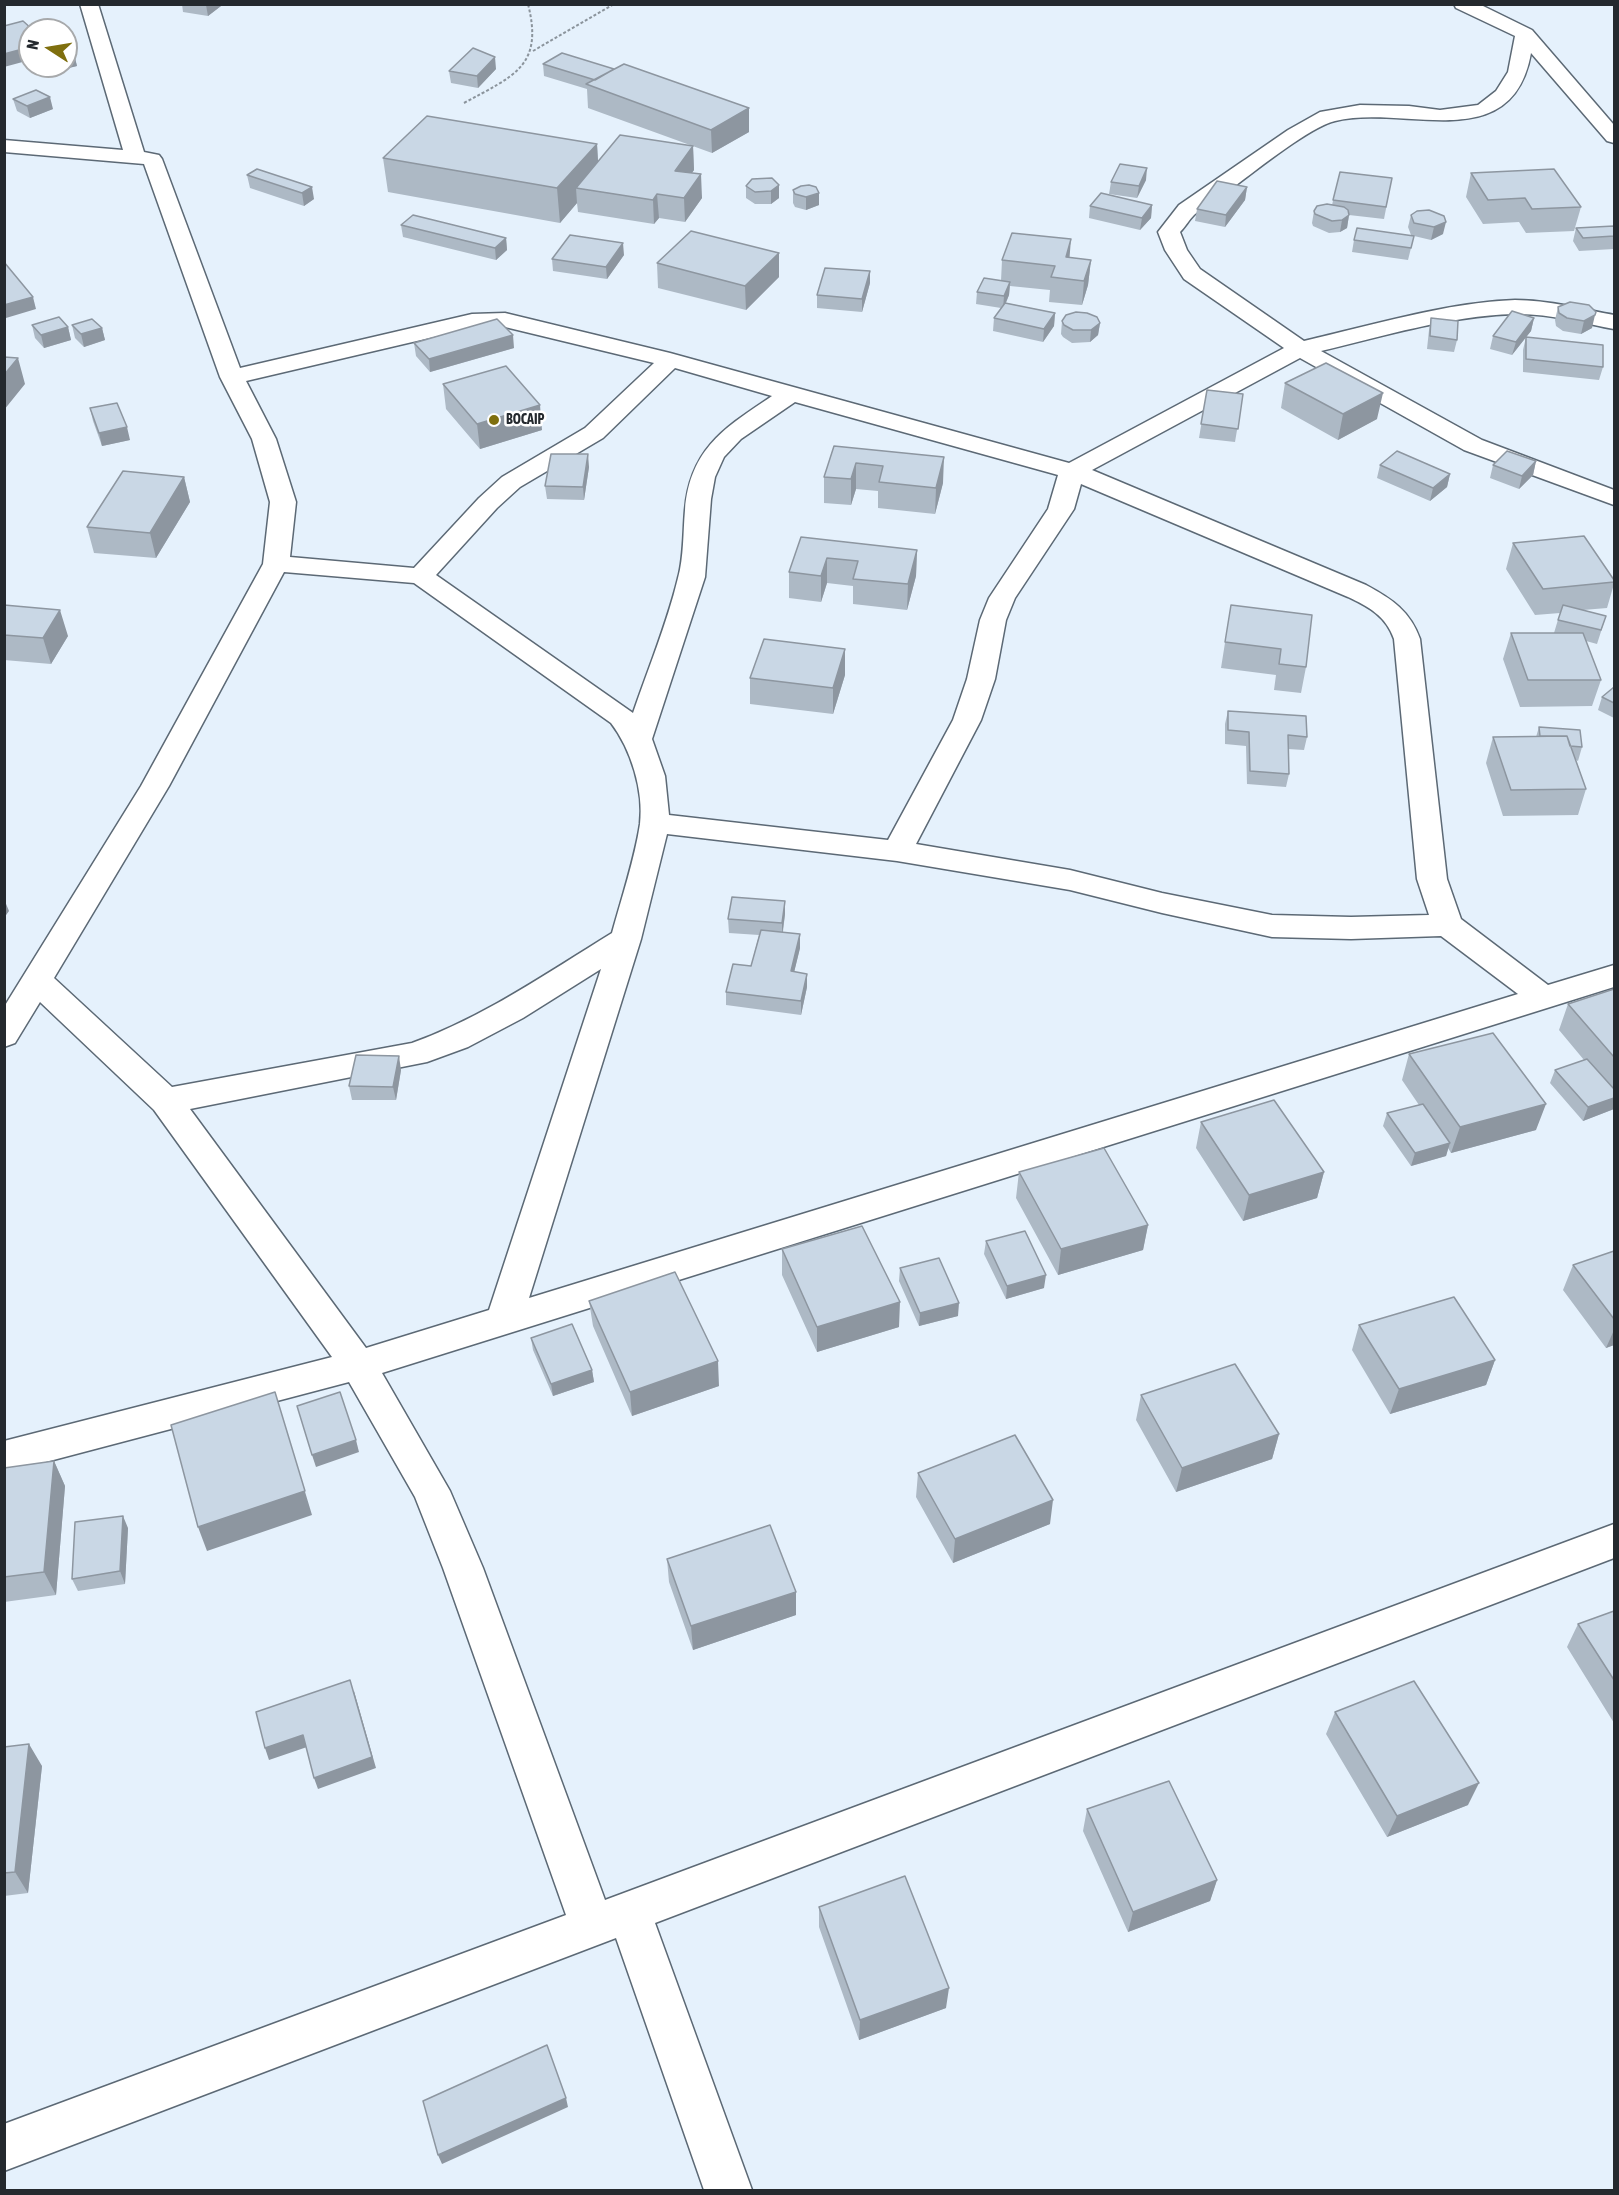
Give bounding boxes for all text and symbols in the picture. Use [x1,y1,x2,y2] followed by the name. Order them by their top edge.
[18,18,78,78] north arrow
[23,38,42,51] text: N
[506,412,544,428] place label: BOCAIP
[487,413,501,427] marker: BOCAIP

